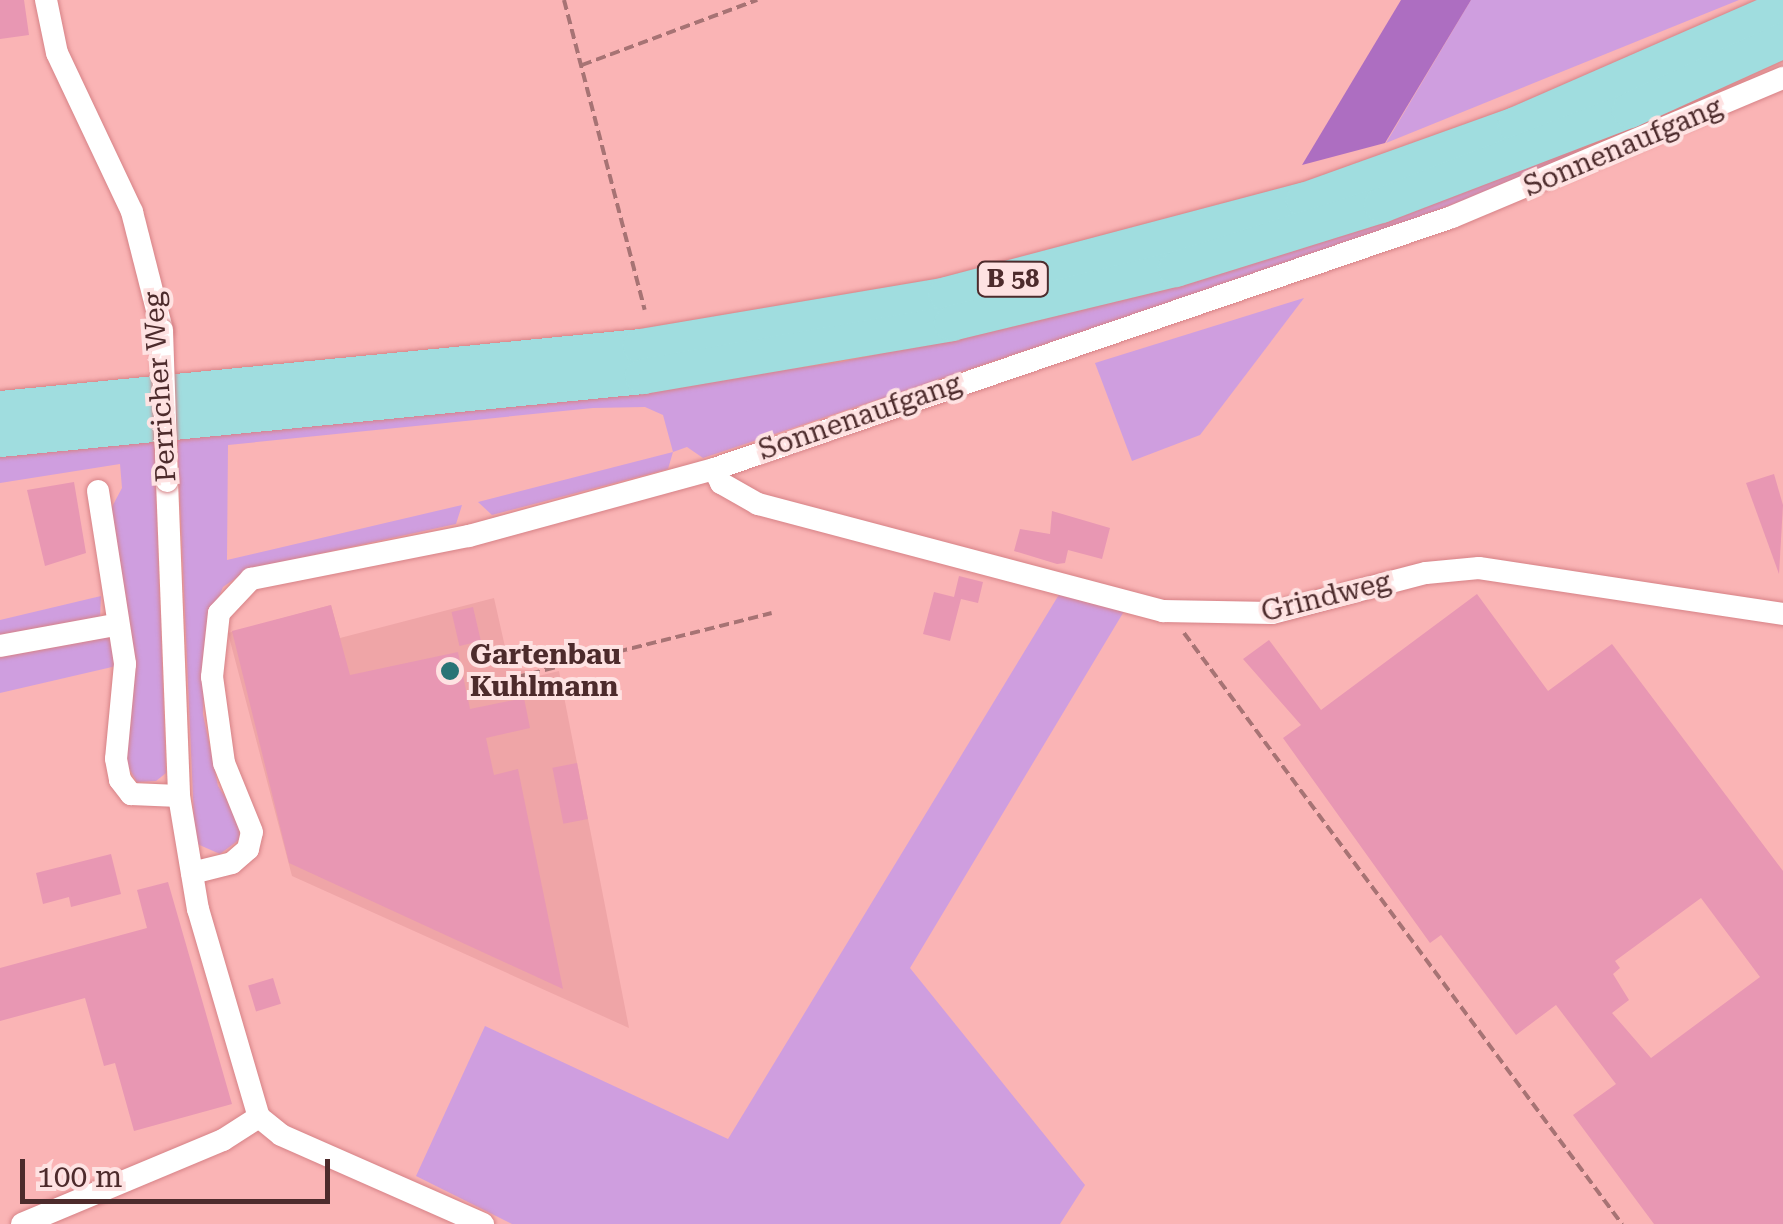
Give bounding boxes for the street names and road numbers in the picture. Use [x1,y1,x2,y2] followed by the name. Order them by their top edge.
[1519,90,1727,204] street label: Sonnenaufgang
[976,259,1050,299] road number: B 58
[137,291,183,483] street label: Perricher Weg
[754,367,966,467] street label: Sonnenaufgang
[1258,565,1394,629] street label: Grindweg

